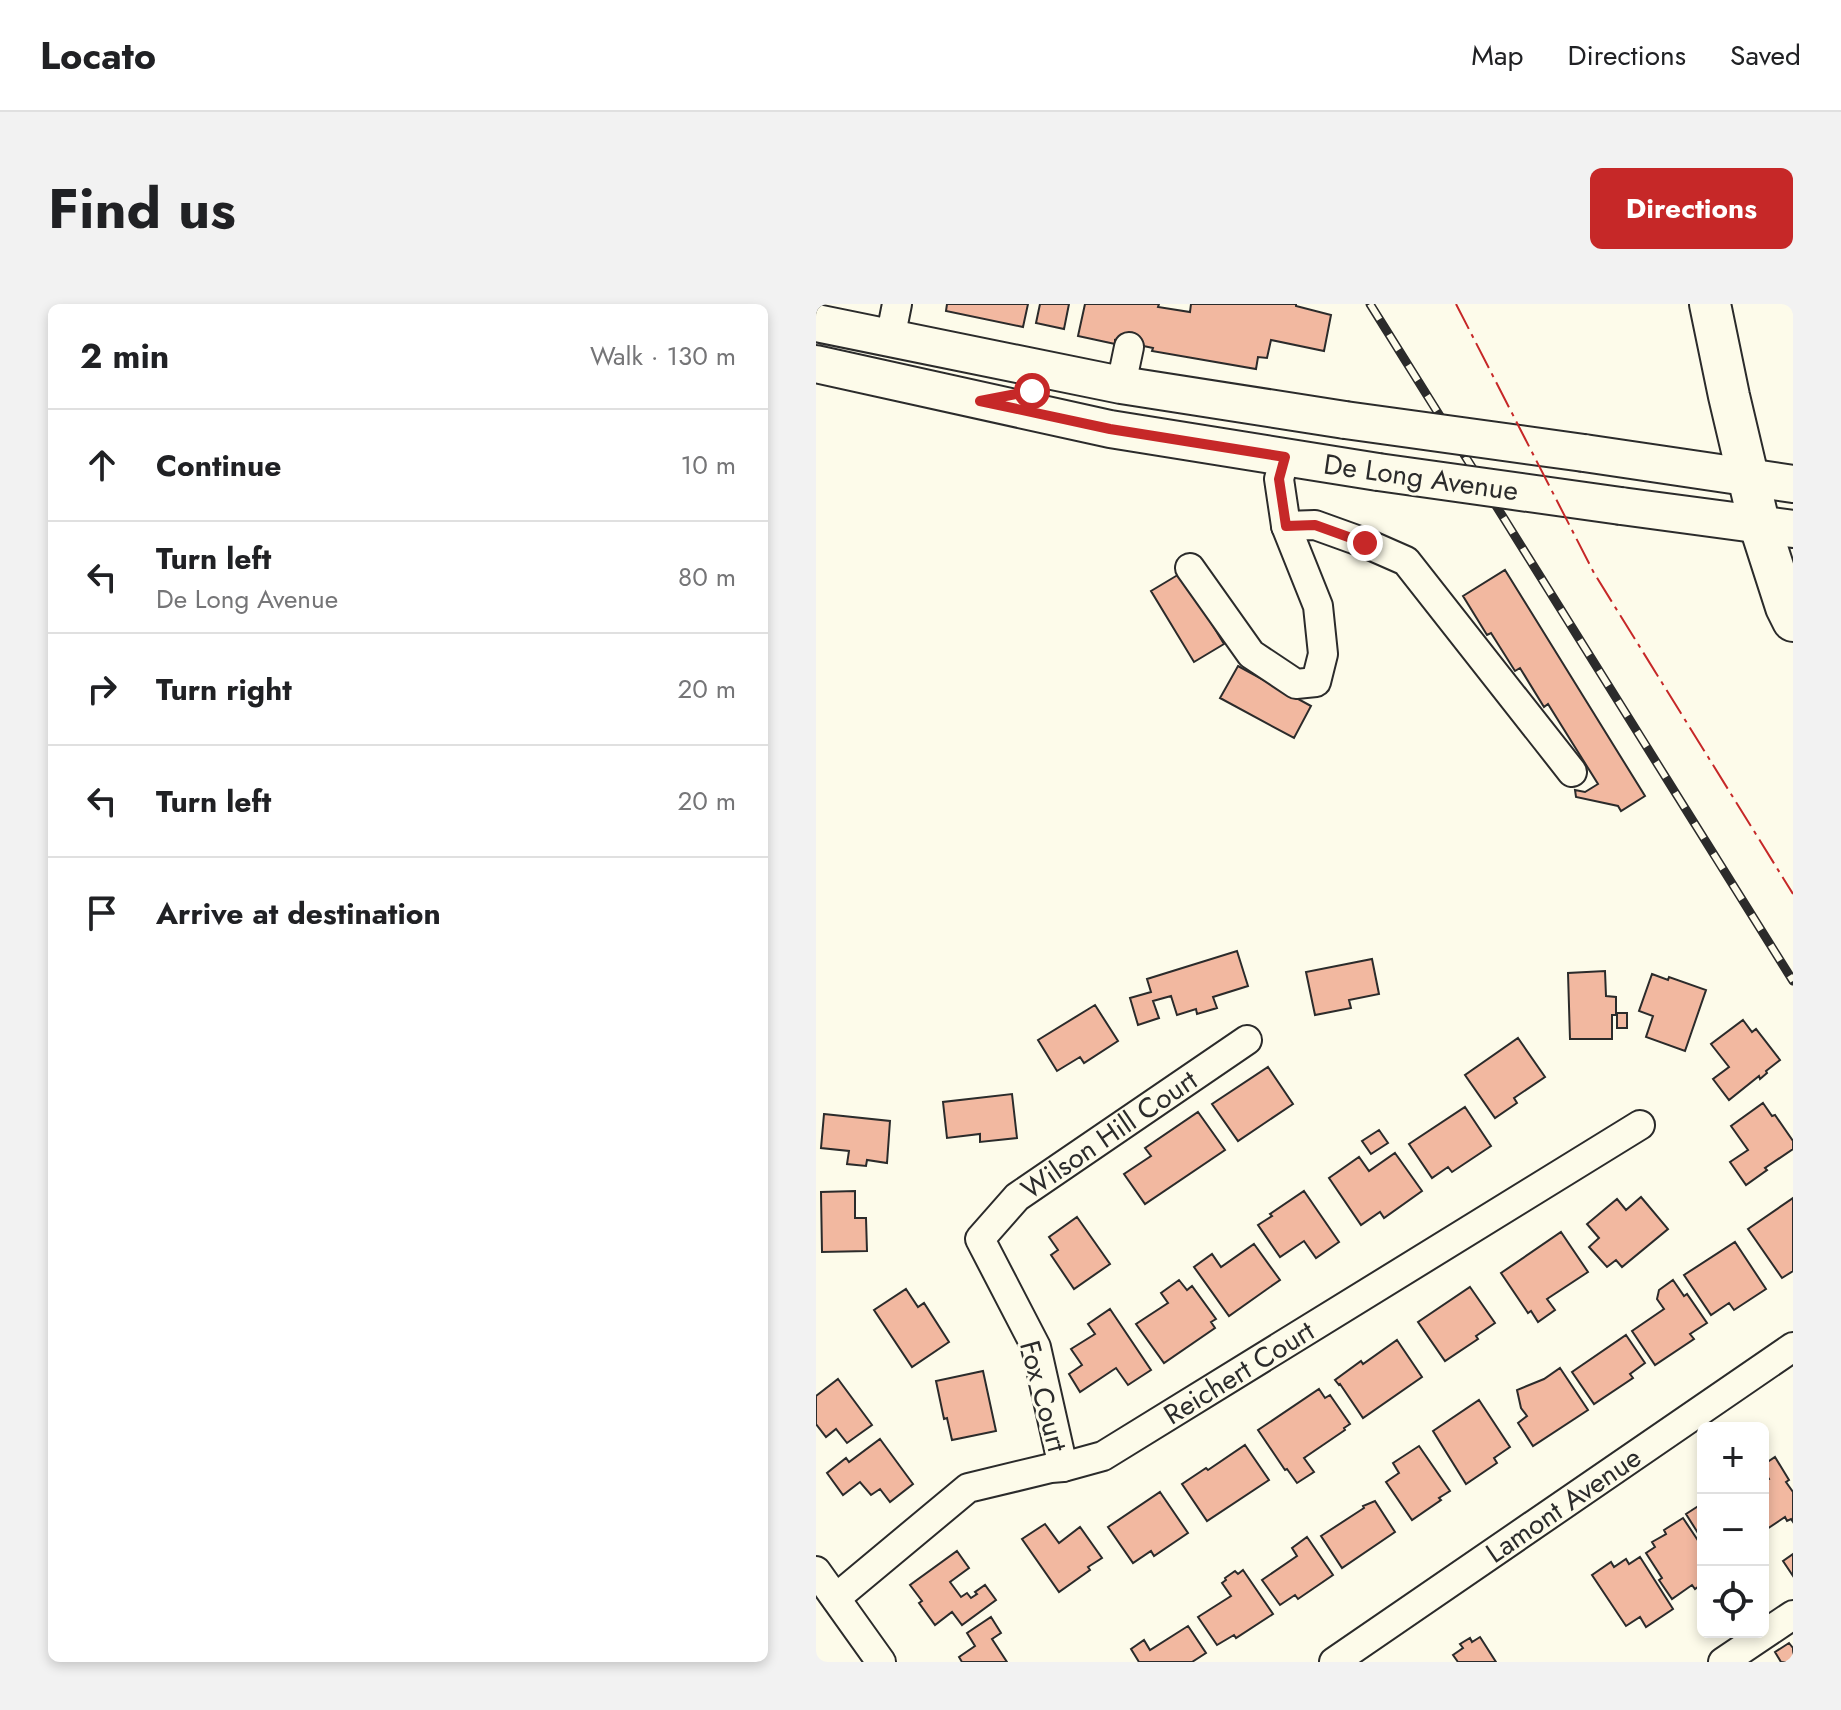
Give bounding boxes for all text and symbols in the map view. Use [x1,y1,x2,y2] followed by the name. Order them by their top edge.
[40,28,156,83] text: Locato
[1471,35,1523,76] text: Map
[1567,35,1686,76] text: Directions
[1730,35,1801,76] text: Saved
[48,168,236,249] text: Find us
[1590,168,1793,249] button: Directions
[80,332,169,381] text: 2 min
[590,337,736,375] text: Walk · 130 m
[1014,373,1050,409] route start
[80,443,124,487] icon: ahead
[156,444,282,487] text: Continue
[1321,444,1521,511] street label: De Long Avenue
[681,446,736,484] text: 10 m
[1347,525,1383,561] route end
[156,537,271,580] text: Turn left
[80,555,124,599] icon: left
[678,558,736,596] text: 80 m
[156,580,338,618] text: De Long Avenue
[80,667,124,711] icon: right
[156,668,292,711] text: Turn right
[678,670,736,708] text: 20 m
[80,779,124,823] icon: left
[156,780,271,823] text: Turn left
[678,782,736,820] text: 20 m
[80,891,124,935] icon: arrive
[156,892,441,935] text: Arrive at destination
[1013,1060,1206,1209] street label: Wilson Hill Court
[1156,1311,1322,1435] street label: Reichert Court
[1009,1336,1078,1457] street label: Fox Court
[1697,1422,1769,1638] map controls
[1697,1422,1769,1494] button: +
[1478,1437,1649,1573] street label: Lamont Avenue
[1697,1494,1769,1566] button: −
[1697,1566,1769,1638] button: locate

